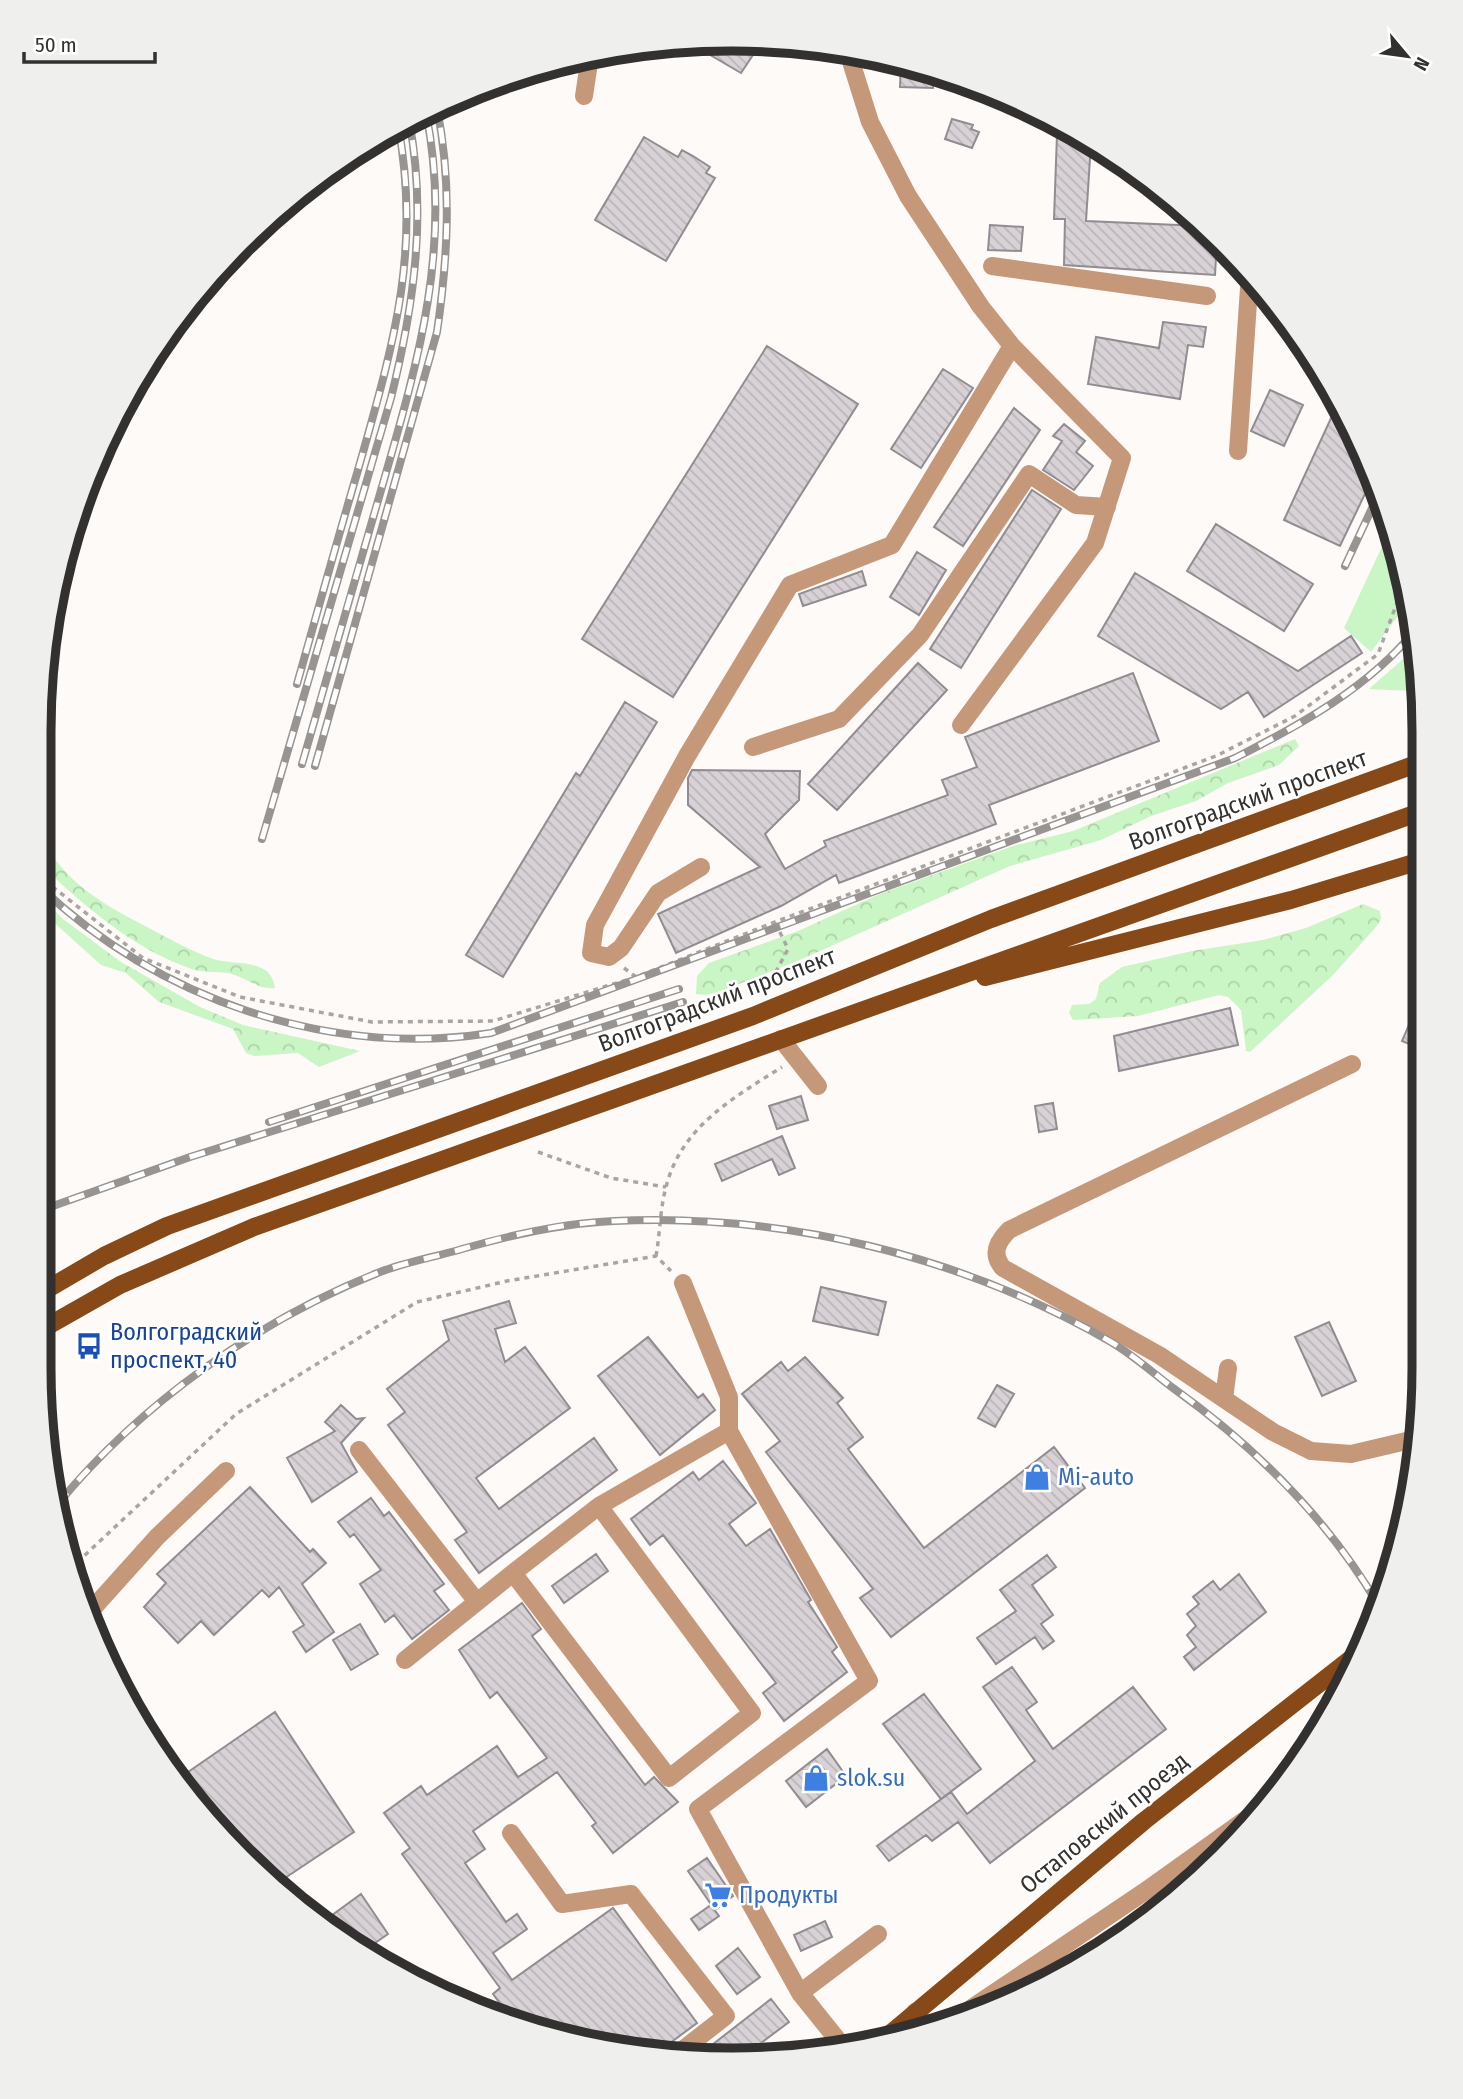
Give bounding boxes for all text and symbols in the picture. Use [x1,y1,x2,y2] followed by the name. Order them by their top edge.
[24,21,156,65] scale bar
[1372,21,1442,91] north arrow
[35,32,77,58] text: 50 m
[1409,53,1434,75] text: N
[1125,744,1371,856] street label: Волгоградский проспект
[594,942,840,1058] street label: Волгоградский проспект
[110,1318,262,1374] place label: Волгоградский проспект, 40
[74,1331,104,1361] bus stop icon: Волгоградский проспект, 40
[1022,1462,1052,1492] shop icon: Mi-auto
[1058,1463,1134,1491] place label: Mi-auto
[1014,1747,1194,1899] street label: Остаповский проезд
[801,1763,831,1793] shop icon: slok.su
[837,1764,905,1792] place label: slok.su
[703,1880,733,1910] supermarket icon: Продукты
[739,1881,838,1909] place label: Продукты

